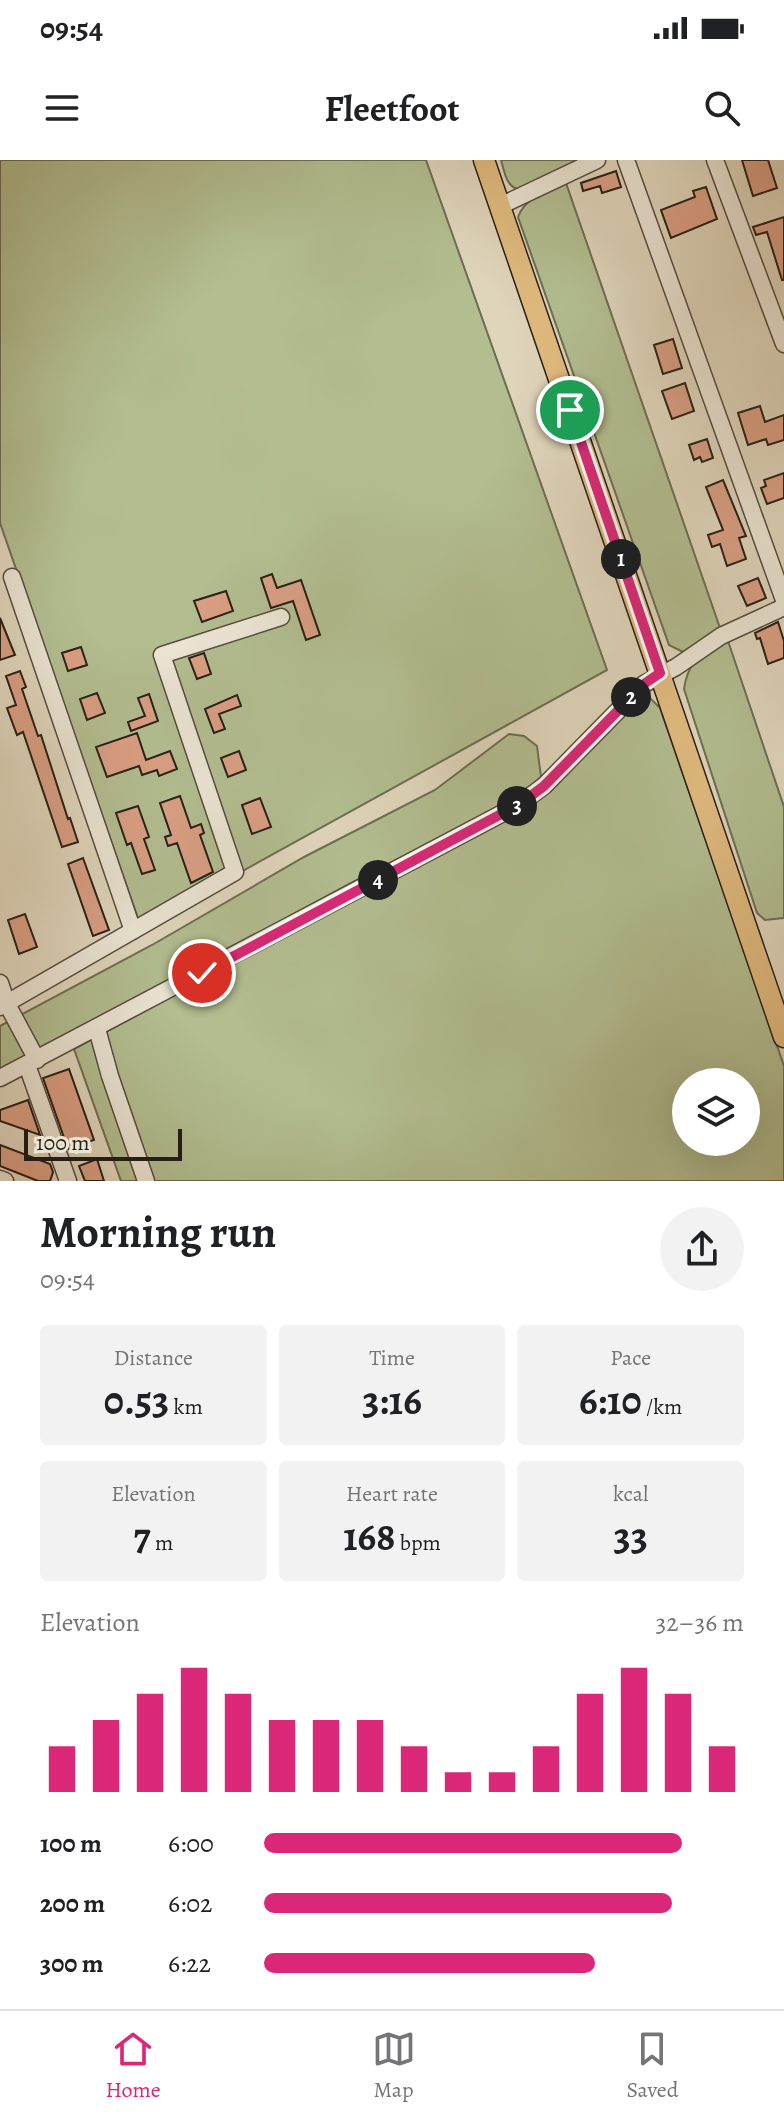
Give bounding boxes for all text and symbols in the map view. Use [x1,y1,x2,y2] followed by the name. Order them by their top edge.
[40,8,103,48] text: 09:54
[324,84,460,133] text: Fleetfoot
[40,86,84,130] icon: menu
[700,86,744,130] icon: search
[536,376,604,444] pin
[548,388,592,432] icon: arrive
[601,539,641,579] pin: 1
[617,544,625,574] text: 1
[611,677,651,717] pin: 2
[626,682,636,712] text: 2
[497,786,537,826] pin: 3
[512,791,522,821] text: 3
[358,860,398,900] pin: 4
[373,865,383,895] text: 4
[168,939,236,1007] pin
[180,951,224,995] icon: check
[672,1068,760,1156] map controls
[672,1068,760,1156] button: layers
[24,1125,182,1161] scale bar
[36,1128,90,1158] text: 100 m
[40,1202,276,1262] text: Morning run
[660,1207,744,1291] button: share
[40,1262,95,1297] text: 09:54
[114,1343,193,1373] text: Distance
[369,1343,415,1373] text: Time
[610,1343,651,1373] text: Pace
[104,1373,169,1428] text: 0.53
[362,1373,422,1428] text: 3:16
[579,1373,642,1428] text: 6:10
[169,1392,203,1422] text: km
[642,1392,682,1422] text: /km
[111,1479,196,1509] text: Elevation
[346,1479,438,1509] text: Heart rate
[613,1479,648,1509] text: kcal
[133,1509,151,1564] text: 7
[343,1509,395,1564] text: 168
[613,1509,648,1564] text: 33
[151,1528,173,1558] text: m
[395,1528,441,1558] text: bpm
[40,1605,140,1640] text: Elevation
[655,1605,744,1640] text: 32–36 m
[40,1826,102,1861] text: 100 m
[168,1826,214,1861] text: 6:00
[40,1886,105,1921] text: 200 m
[168,1886,212,1921] text: 6:02
[40,1946,104,1981] text: 300 m
[168,1946,211,1981] text: 6:22
[105,2027,161,2105] tab: Home
[372,2027,416,2105] tab: Map
[626,2027,679,2105] tab: Saved

